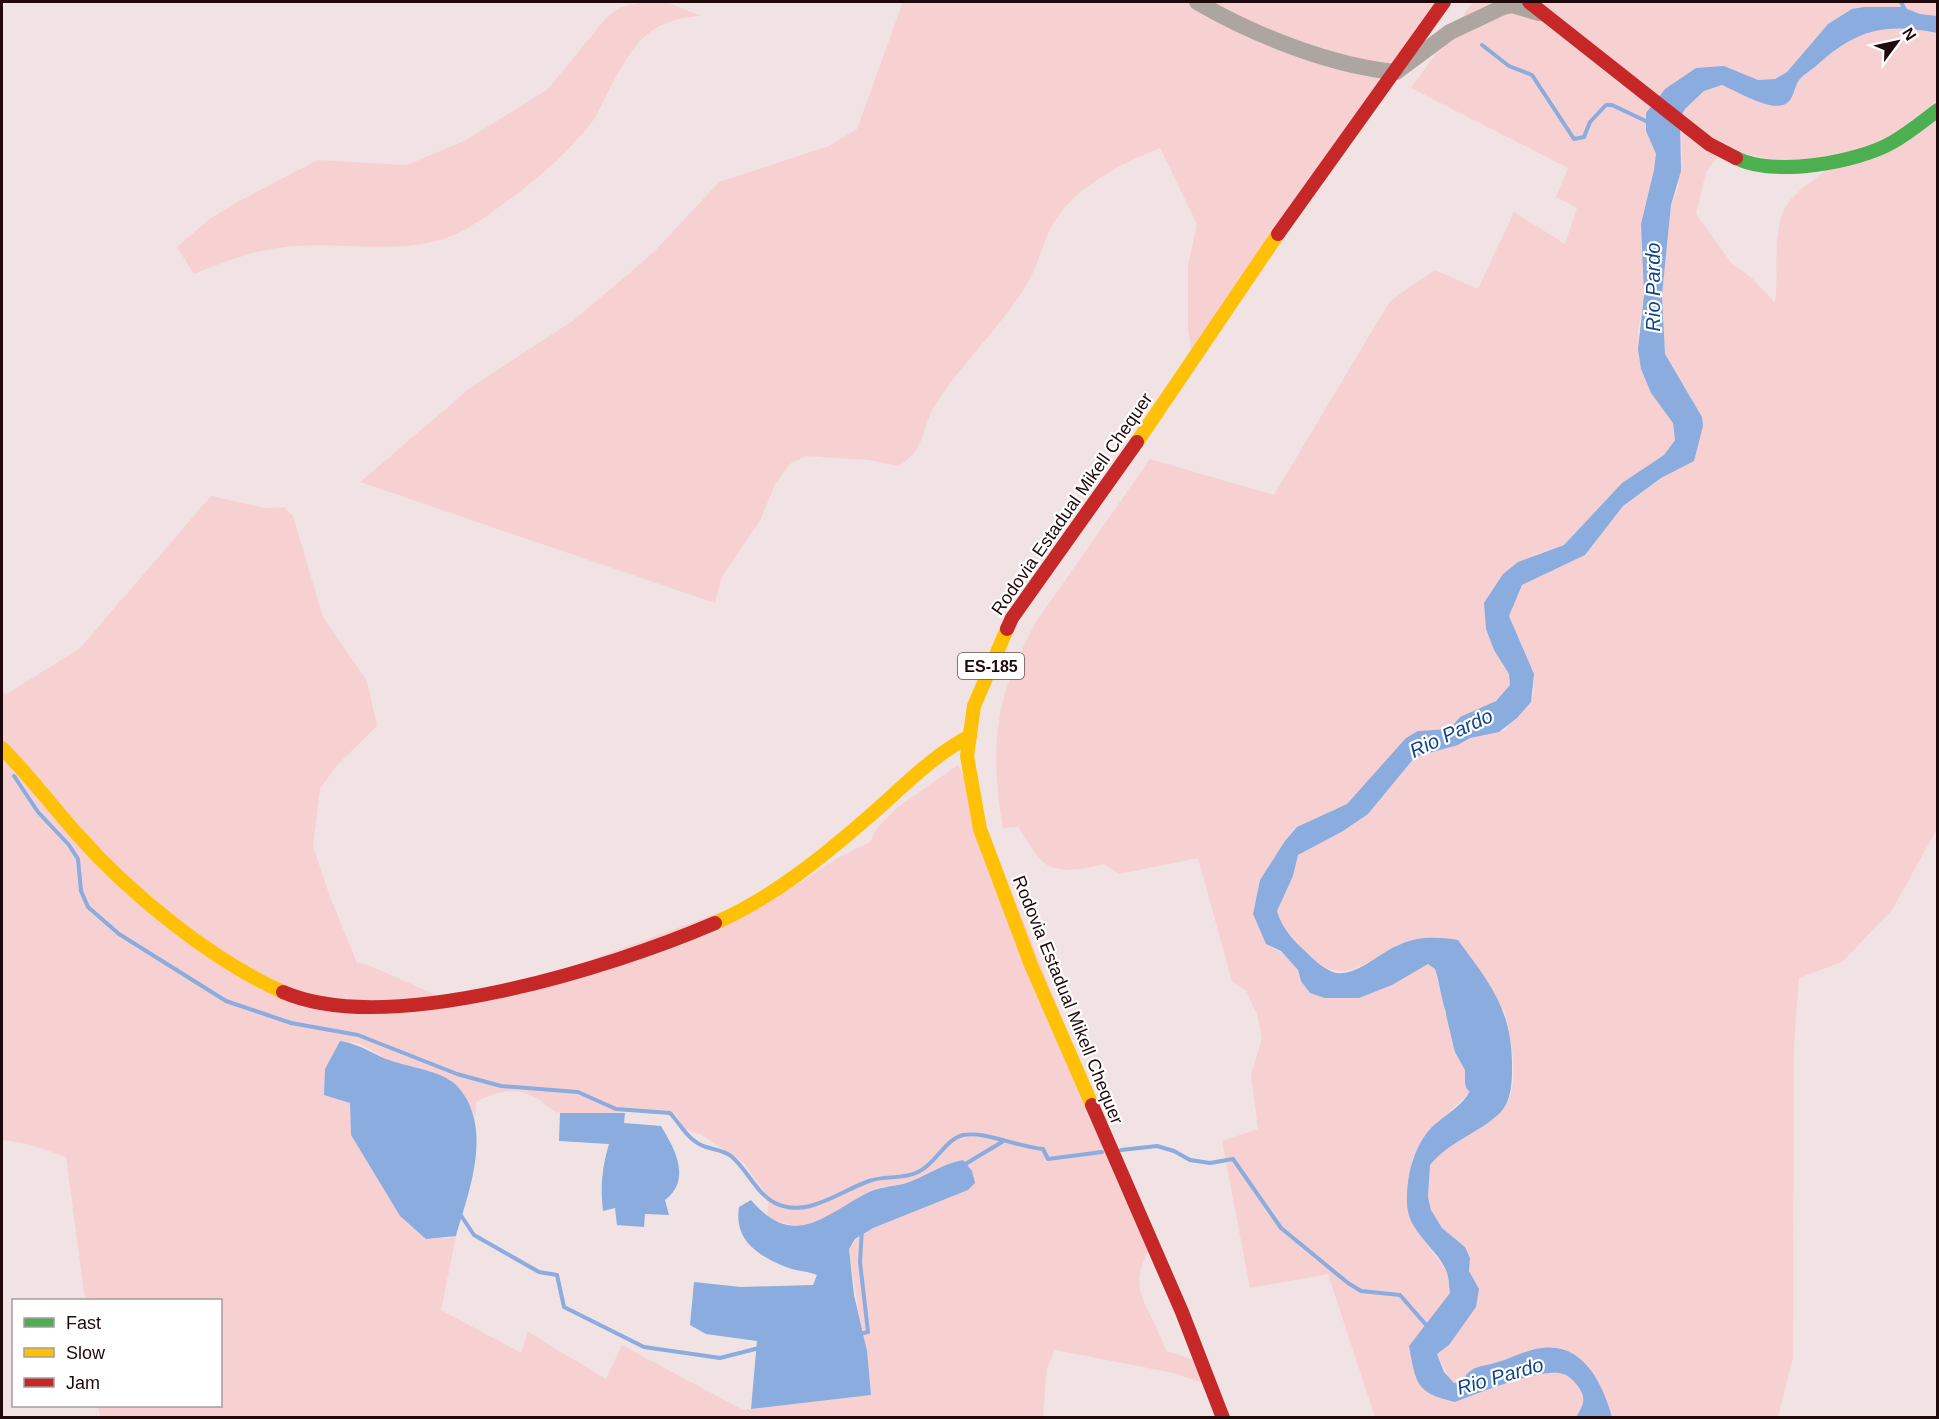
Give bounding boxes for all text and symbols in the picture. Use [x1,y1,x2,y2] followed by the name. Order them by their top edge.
[1867,12,1927,72] north arrow
[1899,25,1919,44] text: N
[1642,243,1664,331] water label: Rio Pardo
[987,389,1157,619] street label: Rodovia Estadual Mikell Chequer
[958,653,1024,679] road number: ES-185
[1406,704,1496,762] water label: Rio Pardo
[1009,873,1127,1127] street label: Rodovia Estadual Mikell Chequer
[12,1299,222,1407] legend
[66,1313,101,1333] text: Fast
[66,1343,106,1363] text: Slow
[1454,1353,1546,1399] water label: Rio Pardo
[66,1373,100,1393] text: Jam

